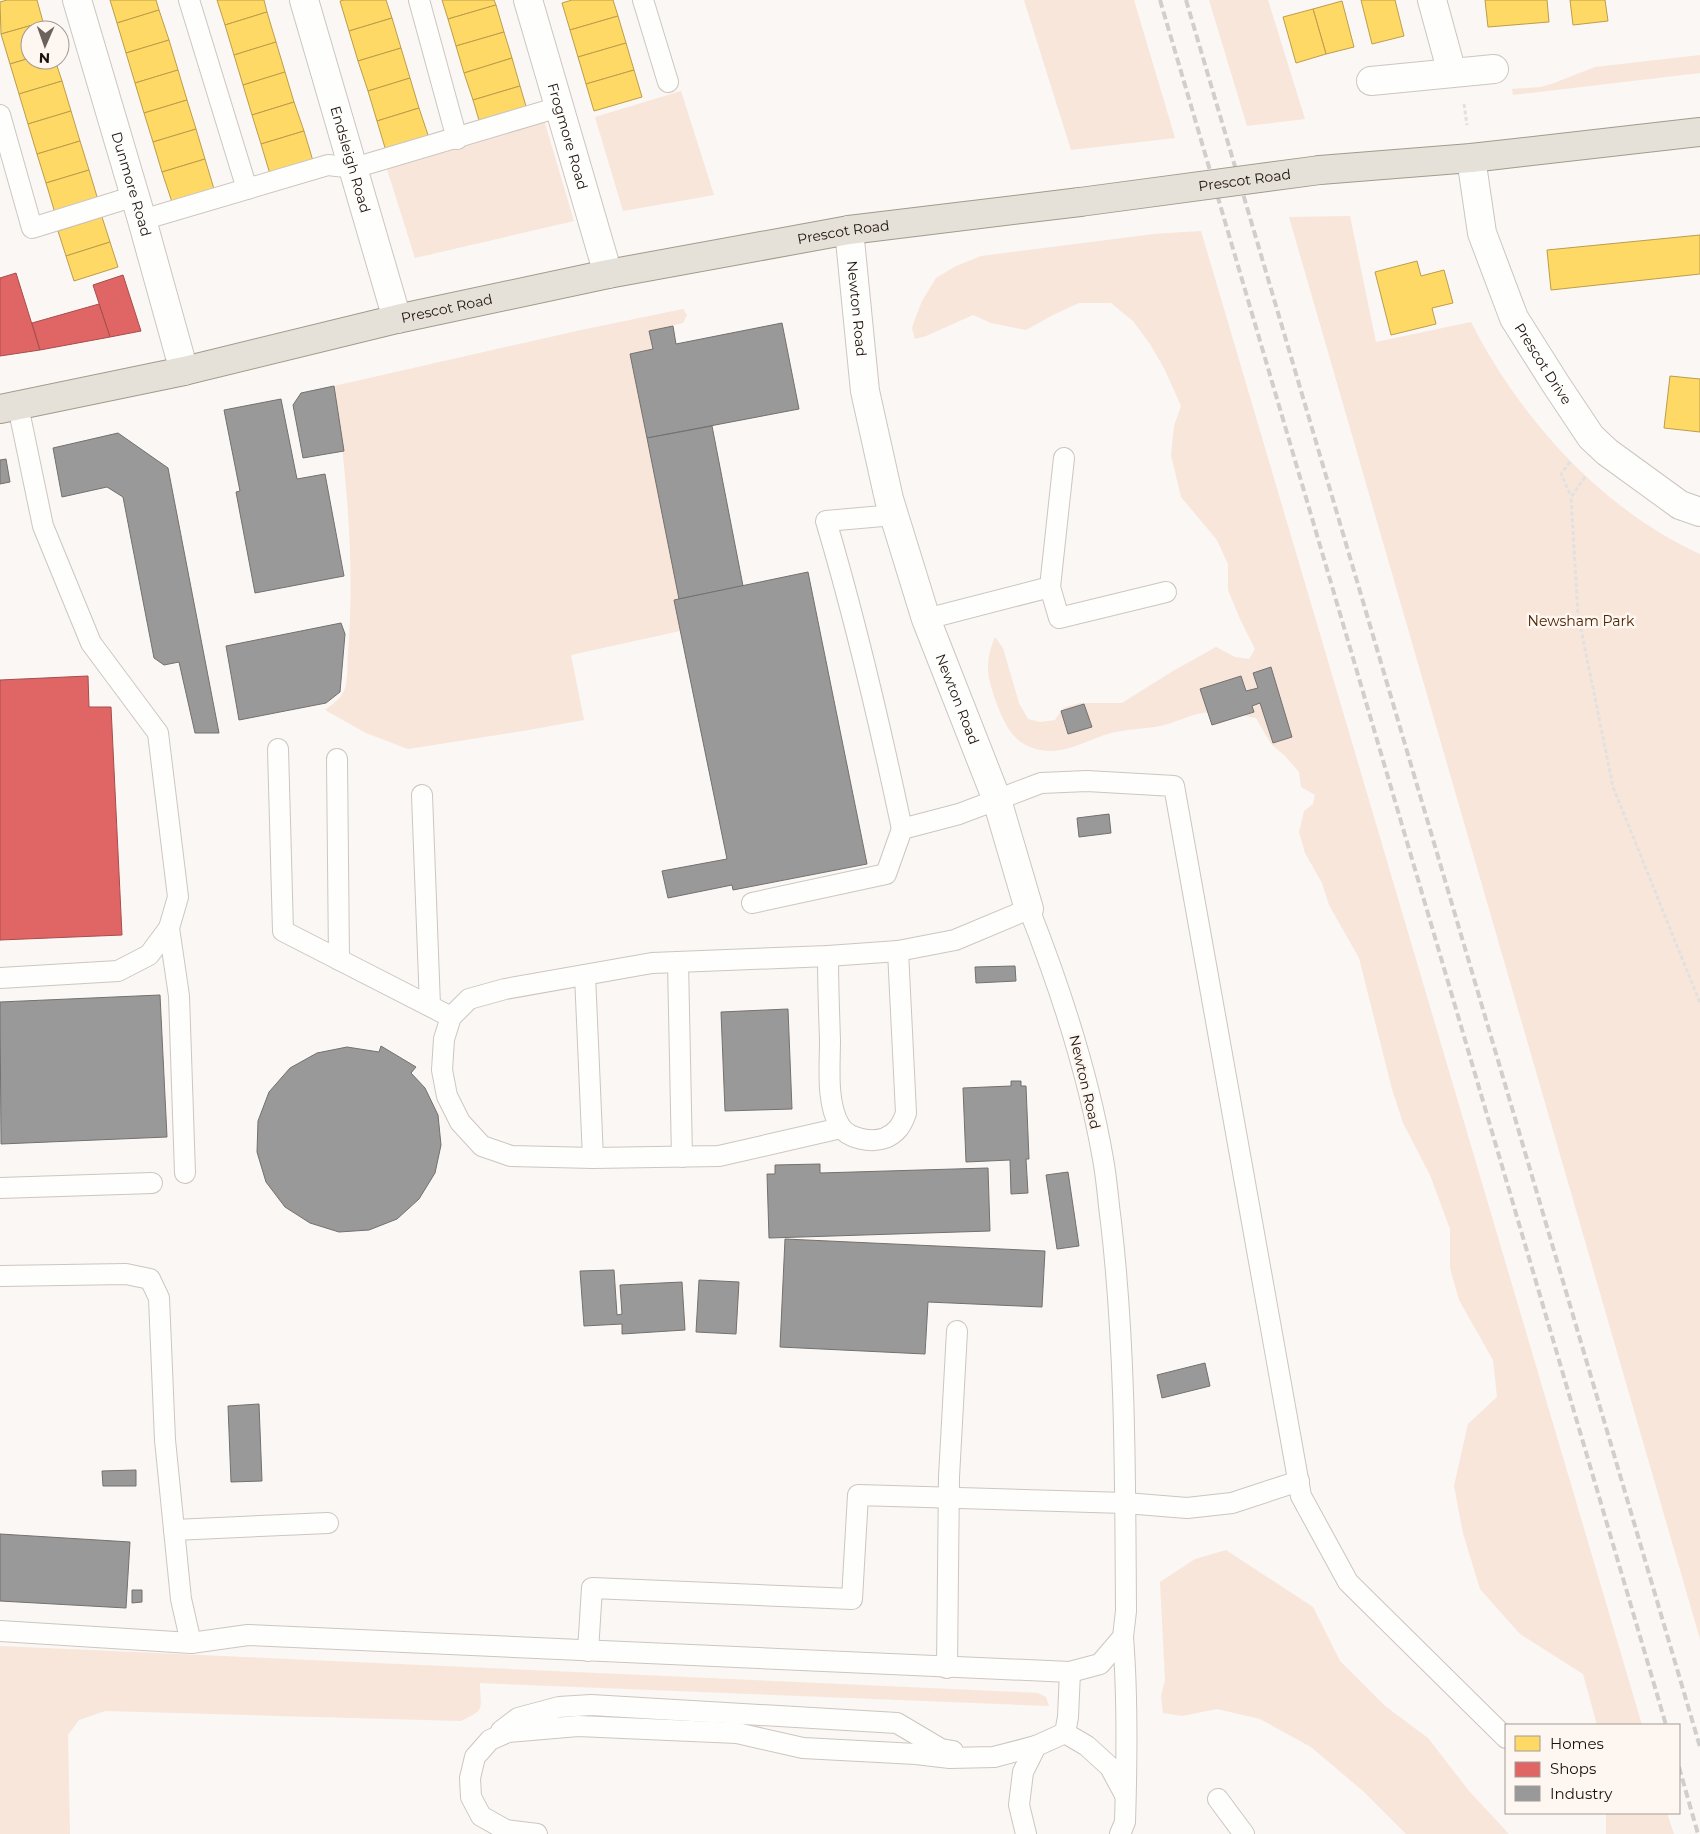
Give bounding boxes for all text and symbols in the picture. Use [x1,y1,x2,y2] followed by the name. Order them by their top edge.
[20,20,70,70] north arrow
[39,49,51,67] text: N
[544,81,592,192] street label: Frogmore Road
[326,104,375,215] street label: Endsleigh Road
[107,130,155,239] street label: Dunmore Road
[1197,165,1292,195] street label: Prescot Road
[796,216,890,248] street label: Prescot Road
[843,260,871,357] street label: Newton Road
[399,290,494,327] street label: Prescot Road
[1511,320,1576,408] street label: Prescot Drive
[1528,612,1635,630] park label: Newsham Park
[931,651,983,747] street label: Newton Road
[1065,1033,1105,1131] street label: Newton Road
[1505,1724,1680,1814] legend
[1550,1734,1604,1753] text: Homes
[1550,1759,1596,1778] text: Shops
[1550,1784,1613,1803] text: Industry

